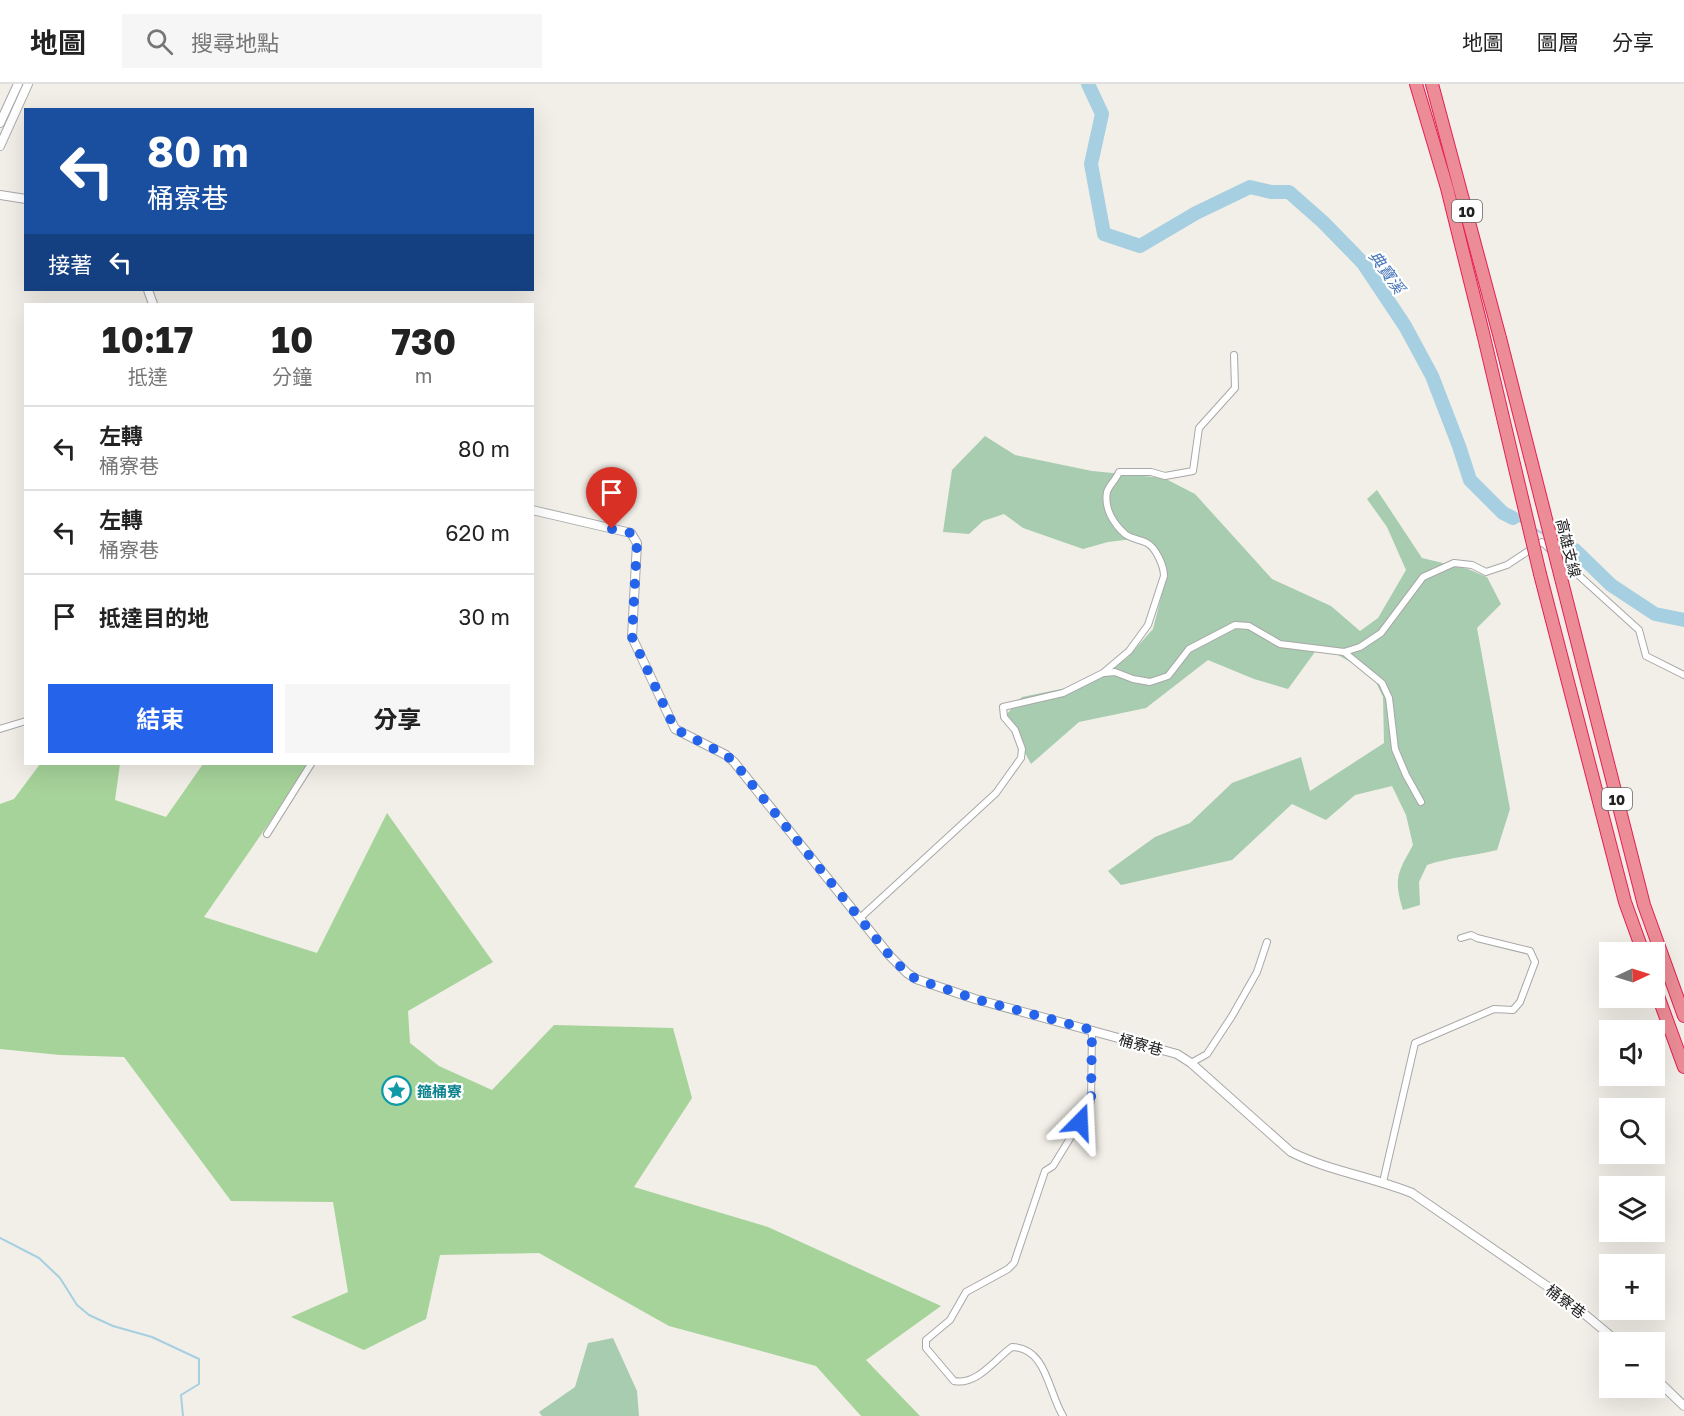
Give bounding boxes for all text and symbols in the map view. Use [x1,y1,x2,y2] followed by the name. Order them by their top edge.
[122,14,542,68] search box
[143,25,176,58] icon: search
[30,26,86,59] text: 地圖
[191,29,279,56] text: 搜尋地點
[1462,29,1504,55] text: 地圖
[1537,29,1579,55] text: 圖層
[1612,29,1654,55] text: 分享
[147,126,248,176] text: 80 m
[48,132,126,210] icon: left
[147,182,228,214] text: 桶寮巷
[1452,200,1482,222] road number: 10
[104,246,137,279] icon: left
[1365,247,1410,299] water label: 典寶溪
[48,251,92,278] text: 接著
[102,318,193,361] text: 10:17
[271,318,313,361] text: 10
[391,320,456,363] text: 730
[415,363,433,387] text: m
[128,364,168,388] text: 抵達
[272,364,312,388] text: 分鐘
[99,422,143,449] text: 左轉
[48,432,81,465] icon: left
[458,435,510,462] text: 80 m
[99,453,159,477] text: 桶寮巷
[586,467,637,529] pin
[595,476,628,509] icon: arrive
[99,506,143,533] text: 左轉
[48,516,81,549] icon: left
[1553,517,1585,579] street label: 高雄支線
[445,519,510,546] text: 620 m
[99,537,159,561] text: 桶寮巷
[48,600,81,633] icon: arrive
[459,603,510,630] text: 30 m
[99,604,209,631] text: 抵達目的地
[48,684,273,753] button: 結束
[285,684,510,753] button: 分享
[1602,788,1632,810] road number: 10
[1599,942,1665,1008] north arrow
[1599,942,1665,1398] map controls
[1599,1020,1665,1086] button: sound
[1117,1029,1165,1059] street label: 桶寮巷
[380,1075,412,1107] place icon: 箍桶寮
[417,1082,462,1100] place label: 箍桶寮
[1048,1090,1112,1154] position arrow
[1599,1098,1665,1164] button: search
[1599,1176,1665,1242] button: layers
[1599,1254,1665,1320] button: +
[1543,1280,1589,1322] street label: 桶寮巷
[1599,1332,1665,1398] button: −

